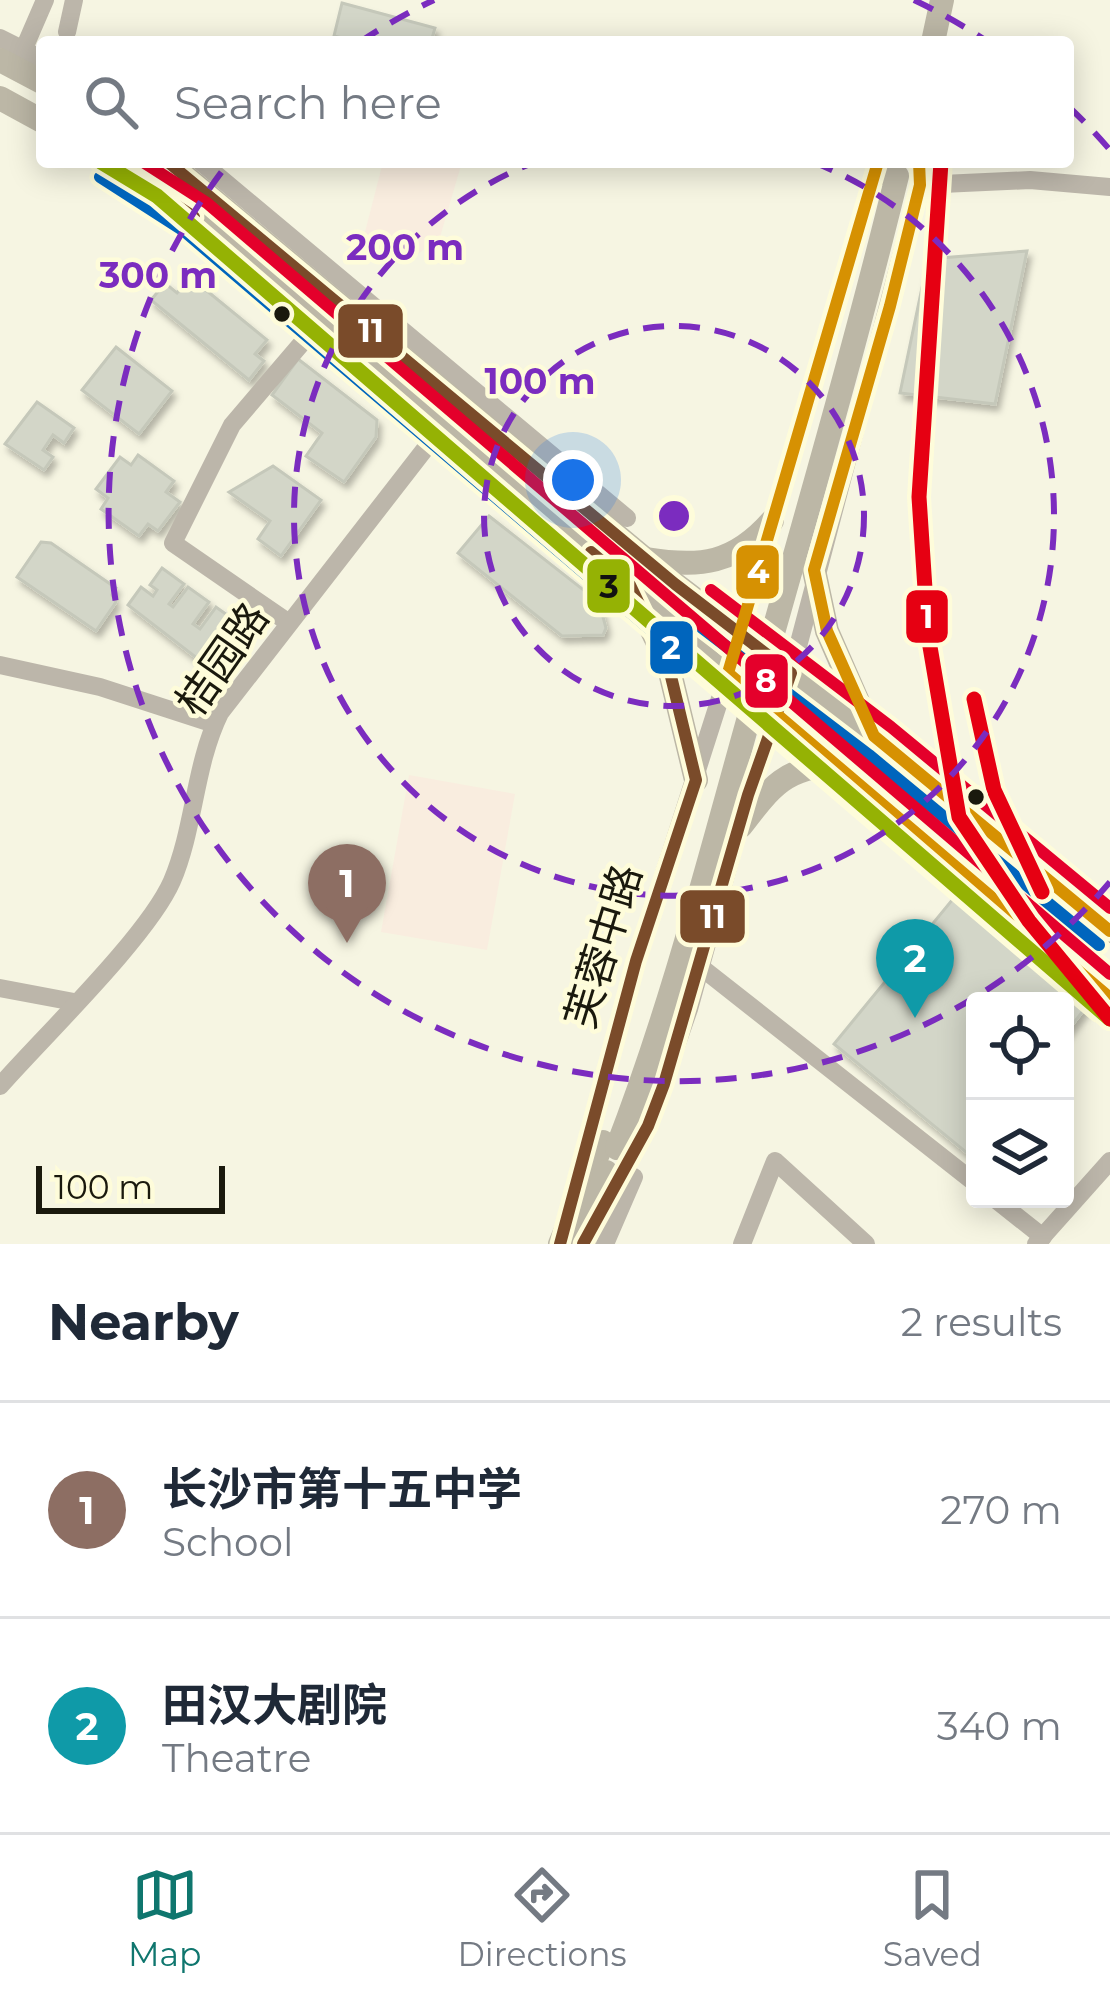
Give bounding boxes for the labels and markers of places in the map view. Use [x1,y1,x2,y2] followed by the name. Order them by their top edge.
[271,303,293,325] unlabelled marker
[653,495,695,537] centre of rings
[965,786,987,808] unlabelled marker
[308,844,386,943] pin: 1
[876,919,954,1018] pin: 2

